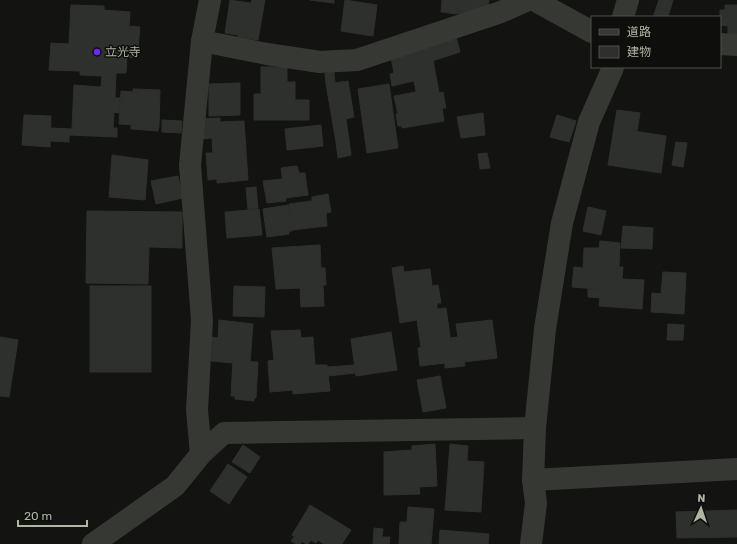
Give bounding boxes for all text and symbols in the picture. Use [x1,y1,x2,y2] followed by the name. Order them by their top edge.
[591,16,721,68] legend
[627,25,651,39] text: 道路
[105,45,141,59] place label: 立光寺
[627,45,651,59] text: 建物
[92,47,102,57] marker: 立光寺
[681,488,721,528] north arrow
[697,492,706,505] text: N
[18,502,87,528] scale bar
[24,509,52,523] text: 20 m

